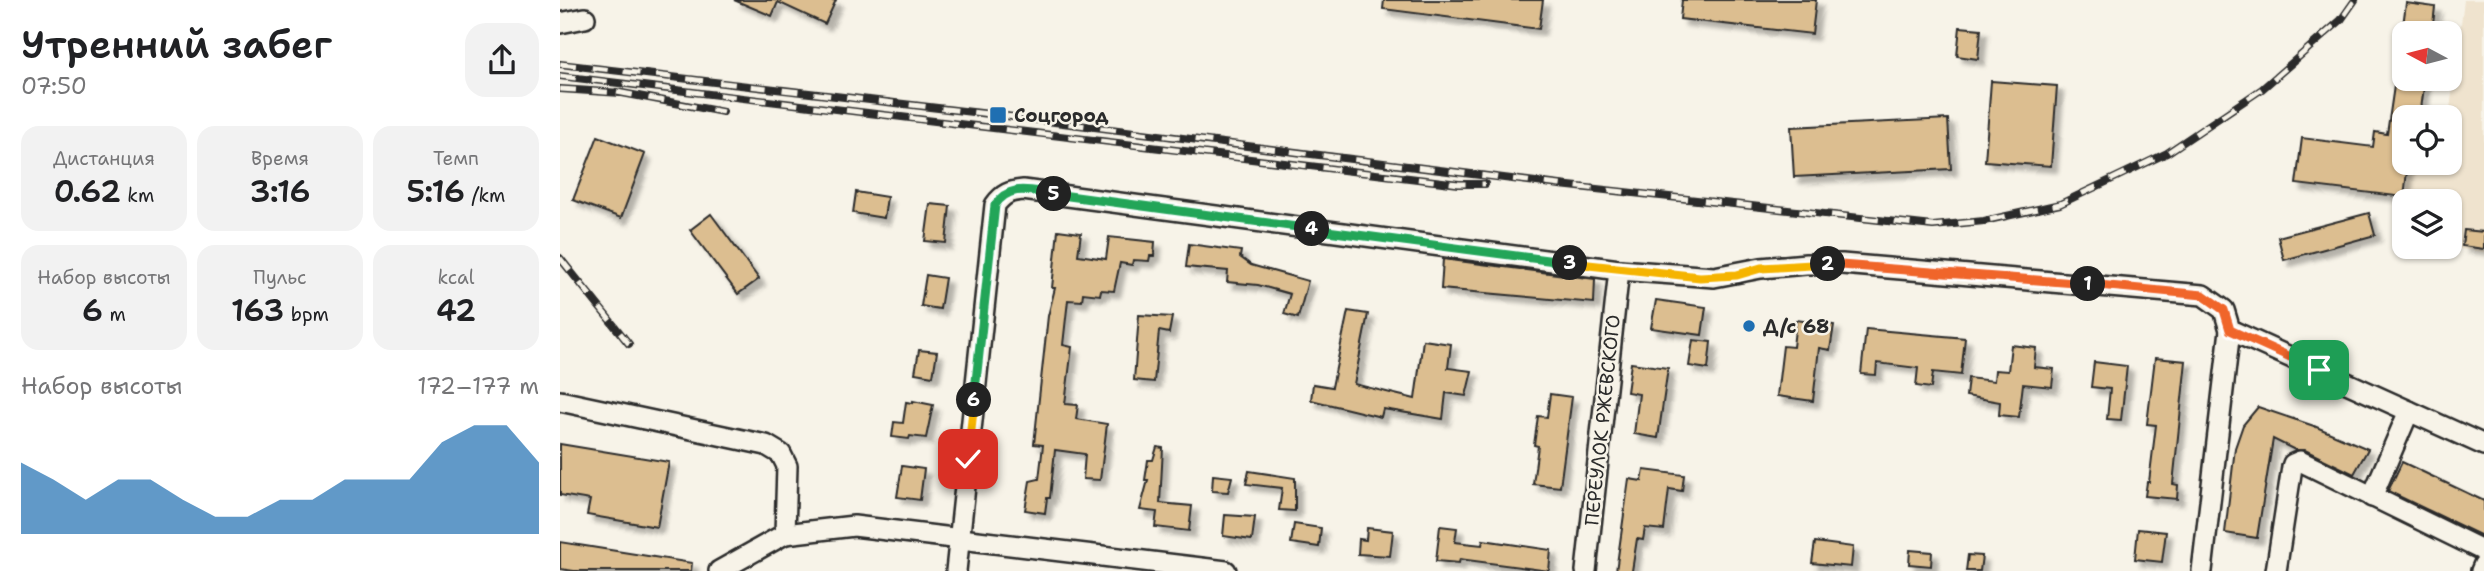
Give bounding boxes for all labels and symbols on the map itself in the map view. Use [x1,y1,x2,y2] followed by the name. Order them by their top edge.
[2392,21,2462,91] north arrow
[1014,103,1109,128] place label: Соцгород
[988,105,1008,125] marker: Соцгород
[1036,176,1072,212] pin: 5
[1294,212,1330,246] pin: 4
[1552,246,1588,280] pin: 3
[1810,246,1846,282] pin: 2
[2070,266,2106,302] pin: 1
[1579,313,1626,527] street label: ПЕРЕУЛОК РЖЕВСКОГО
[1763,314,1829,339] place label: Д/с 68
[1741,318,1757,334] marker: Д/с 68
[2289,340,2349,400] pin
[956,382,992,418] pin: 6
[938,429,998,489] pin

